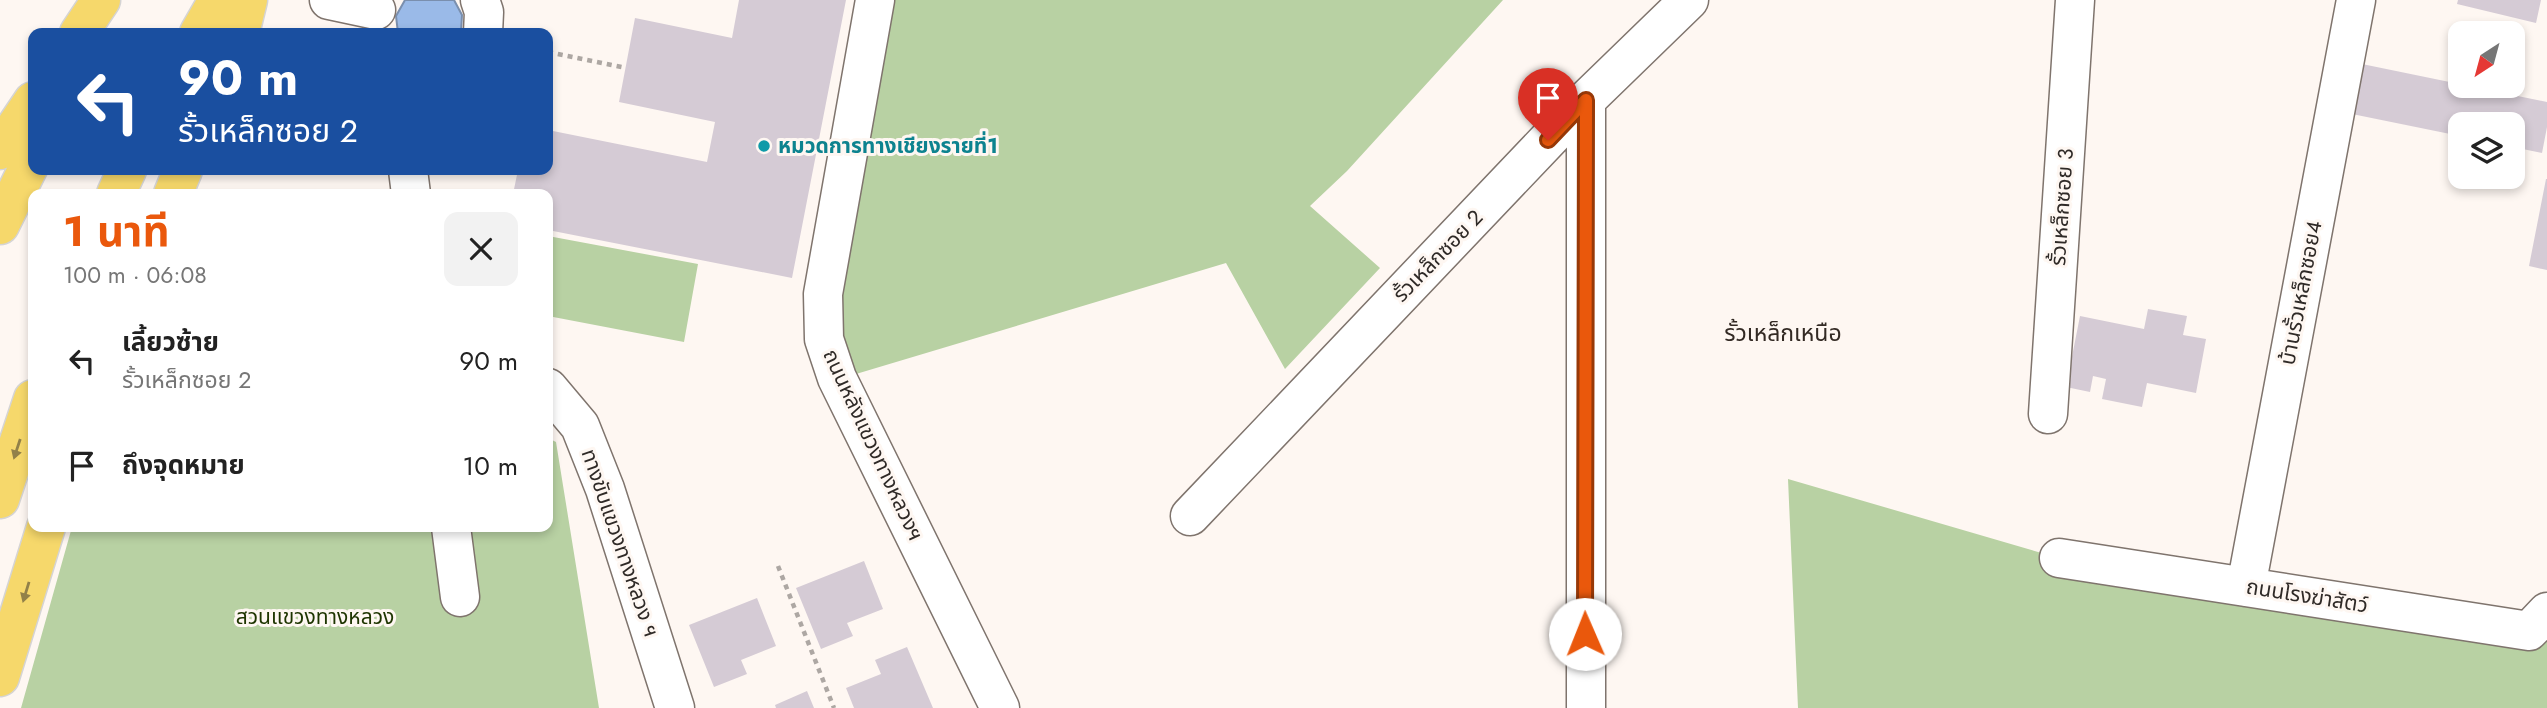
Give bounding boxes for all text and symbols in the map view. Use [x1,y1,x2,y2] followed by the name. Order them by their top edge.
[2448,21,2525,98] north arrow
[2448,21,2525,189] map controls
[178,43,298,113] text: 90 m
[63,56,154,147] icon: left
[1518,68,1578,140] pin
[1529,79,1567,117] icon: arrive
[178,108,358,154] text: รั้วเหล็กซอย 2
[2448,112,2525,189] button: layers
[778,131,998,161] place label: หมวดการทางเชียงรายที่1
[756,138,772,154] marker: หมวดการทางเชียงรายที่1
[2043,147,2081,267] street label: รั้วเหล็กซอย 3
[63,201,169,262] text: 1 นาที
[1386,203,1490,309] street label: รั้วเหล็กซอย 2
[444,212,518,286] button: close
[2272,218,2330,368] street label: บ้านรั้วเหล็กซอย4
[63,258,207,292] text: 100 m · 06:08
[1724,316,1842,350] district label: รั้วเหล็กเหนือ
[122,323,219,361] text: เลี้ยวซ้าย
[63,342,101,380] icon: left
[459,342,518,380] text: 90 m
[815,344,931,546] street label: ถนนหลังแขวงทางหลวงฯ
[122,363,251,397] text: รั้วเหล็กซอย 2
[11,439,21,460] one-way arrow
[574,445,666,641] street label: ทางขับแขวงทางหลวง ฯ
[122,446,245,484] text: ถึงจุดหมาย
[63,447,101,485] icon: arrive
[463,447,518,485] text: 10 m
[2244,572,2370,620] street label: ถนนโรงฆ่าสัตว์
[20,582,30,603] one-way arrow
[1548,597,1622,671] position arrow
[236,602,394,632] park label: สวนแขวงทางหลวง

